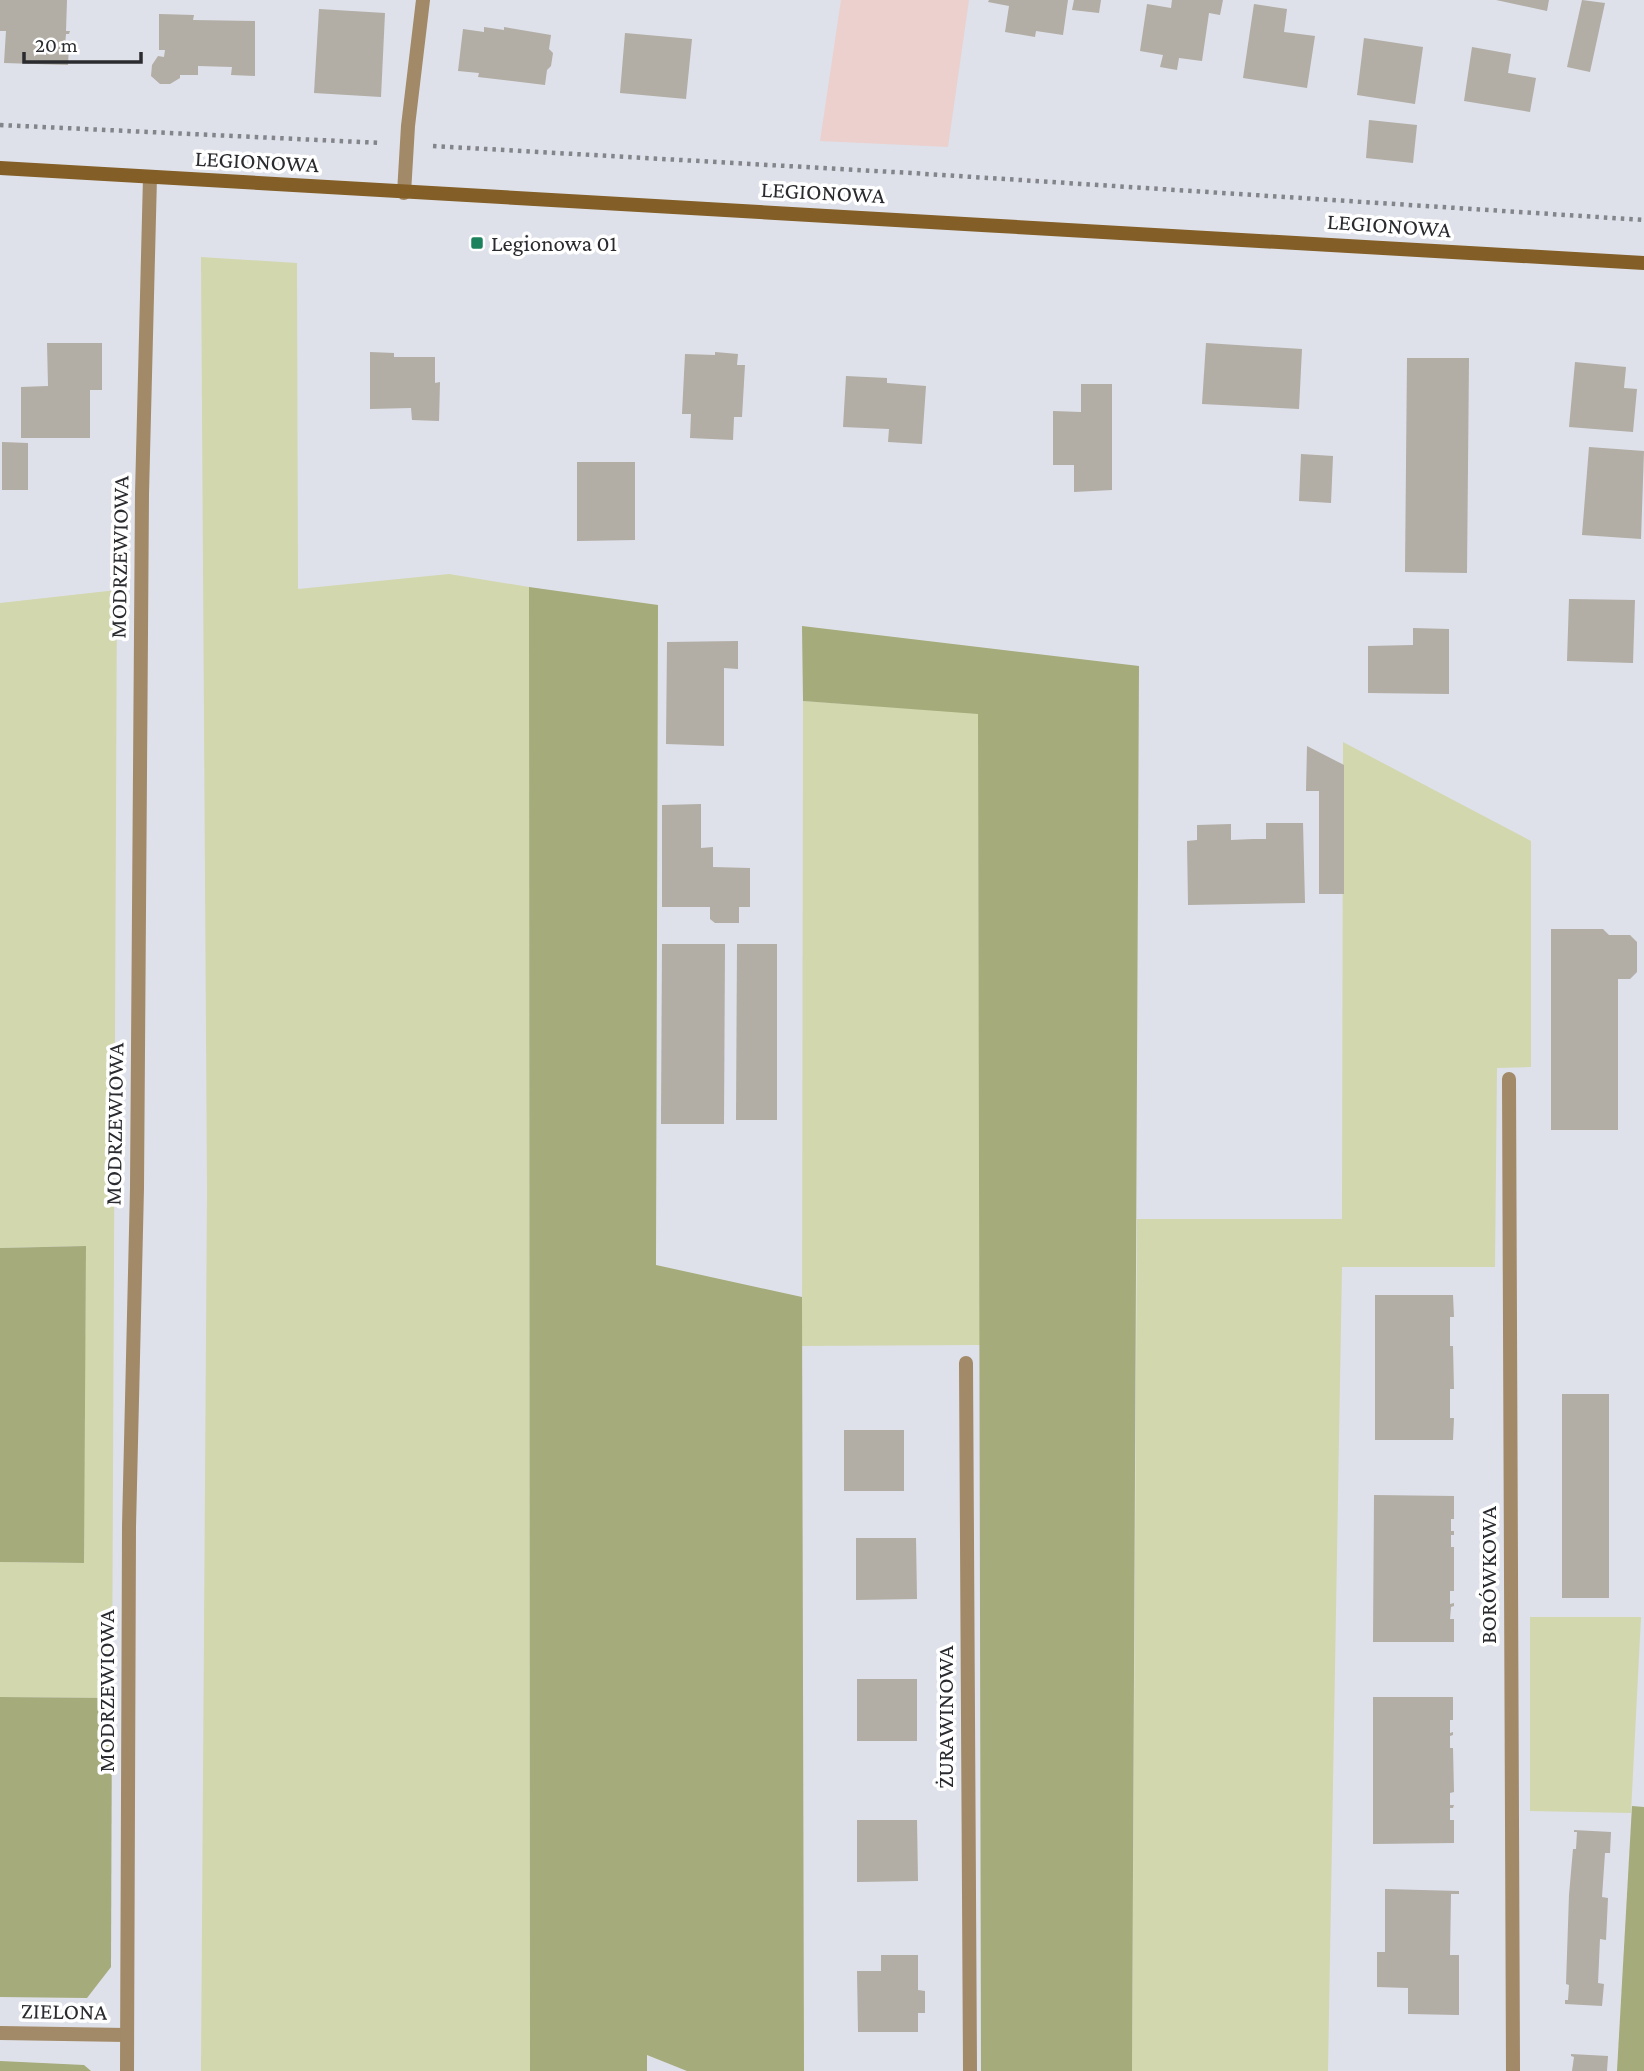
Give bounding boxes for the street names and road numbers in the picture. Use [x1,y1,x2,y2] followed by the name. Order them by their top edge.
[194,145,321,177] street label: LEGIONOWA
[760,176,887,208] street label: LEGIONOWA
[1326,208,1453,242] street label: LEGIONOWA
[105,474,133,639] street label: MODRZEWIOWA
[100,1041,128,1206] street label: MODRZEWIOWA
[1475,1505,1501,1644] street label: BORÓWKOWA
[93,1609,119,1773] street label: MODRZEWIOWA
[932,1645,958,1789] street label: ŻURAWINOWA
[21,1997,108,2025] street label: ZIELONA

